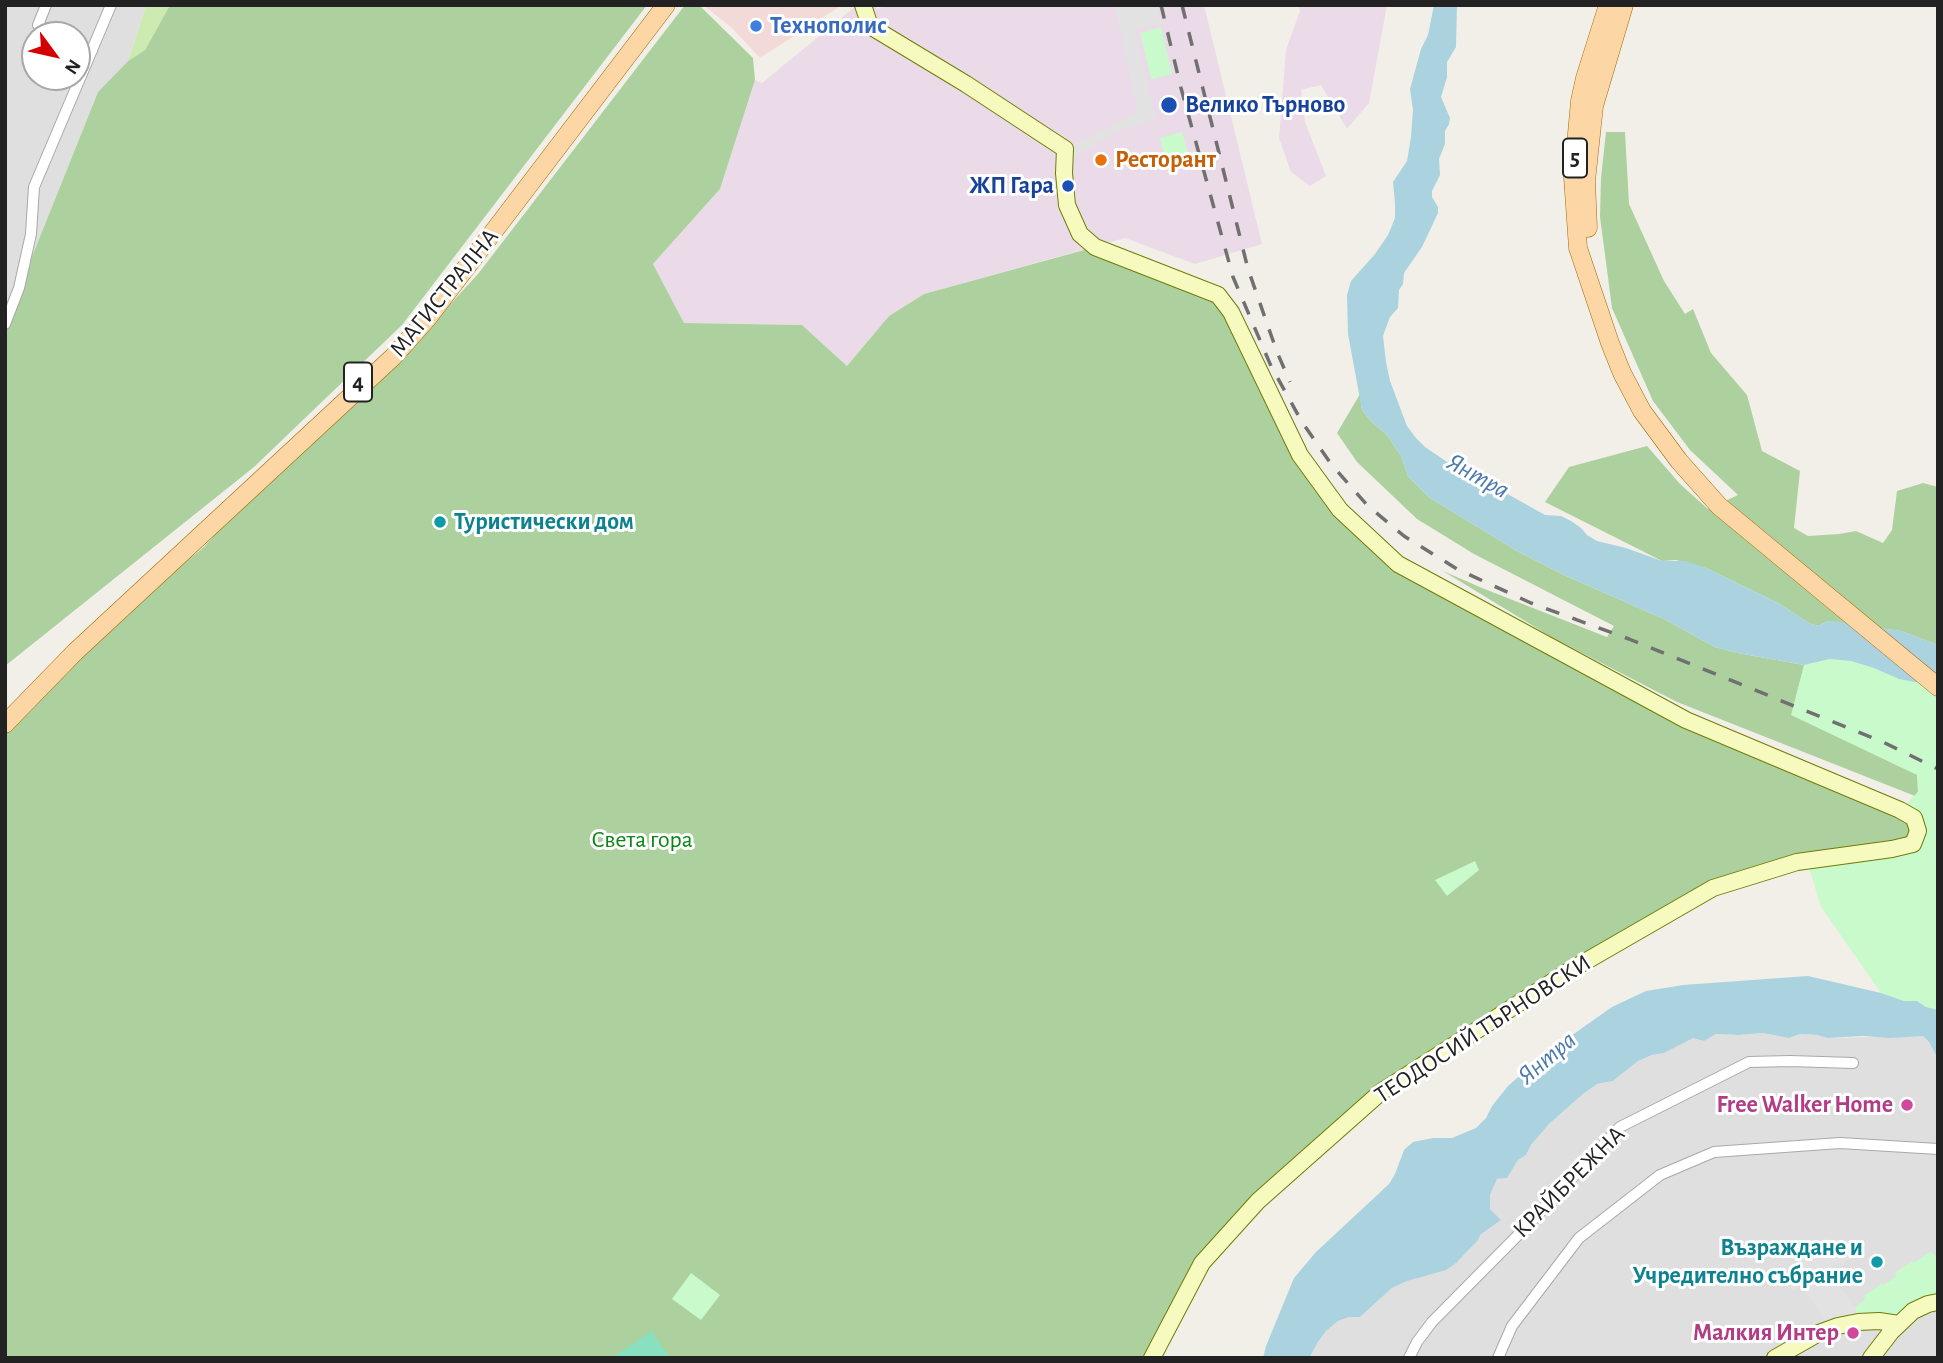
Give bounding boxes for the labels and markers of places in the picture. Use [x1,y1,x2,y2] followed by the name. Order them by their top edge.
[770,12,887,40] place label: Технополис
[748,18,764,34] marker: Технополис
[1185,91,1345,119] place label: Велико Търново
[1159,95,1179,115] marker: Велико Търново
[1115,146,1216,174] place label: Ресторант
[1093,152,1109,168] marker: Ресторант
[969,172,1054,200] place label: ЖП Гара
[1060,178,1076,194] marker: ЖП Гара
[454,508,634,536] place label: Туристически дом
[432,514,448,530] marker: Туристически дом
[1716,1091,1893,1119] place label: Free Walker Home
[1899,1097,1915,1113] marker: Free Walker Home
[1632,1234,1863,1290] place label: Възраждане и Учредително събрание
[1869,1254,1885,1270] marker: Възраждане и Учредително събрание
[1693,1319,1839,1347] place label: Малкия Интер
[1845,1325,1861,1341] marker: Малкия Интер

